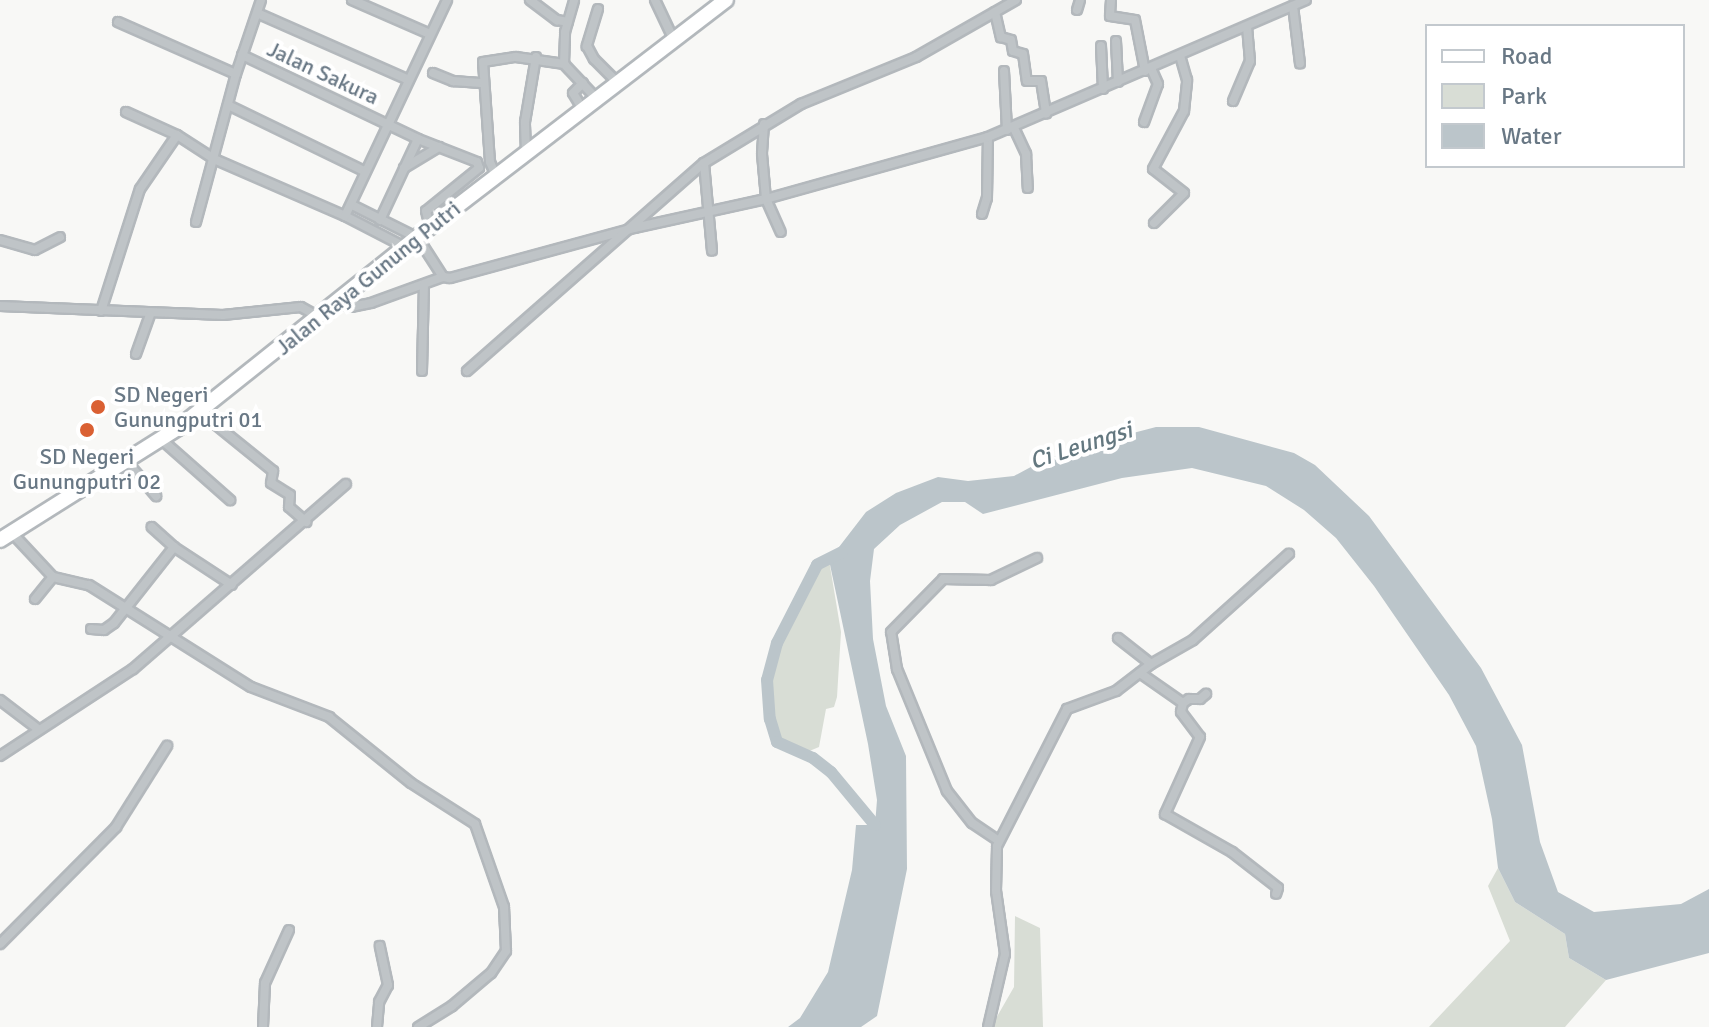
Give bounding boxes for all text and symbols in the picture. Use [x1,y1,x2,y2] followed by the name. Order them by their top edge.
[1425,24,1685,168] legend
[263,36,383,110] street label: Jalan Sakura
[1501,41,1552,71] text: Road
[1501,81,1547,111] text: Park
[1501,121,1561,151] text: Water
[270,195,466,361] street label: Jalan Raya Gunung Putri
[114,381,262,432] place label: SD Negeri Gunungputri 01
[89,398,107,416] marker: SD Negeri Gunungputri 01
[1026,416,1136,476] water label: Ci Leungsi
[78,421,96,439] marker: SD Negeri Gunungputri 02
[13,443,161,494] place label: SD Negeri Gunungputri 02

